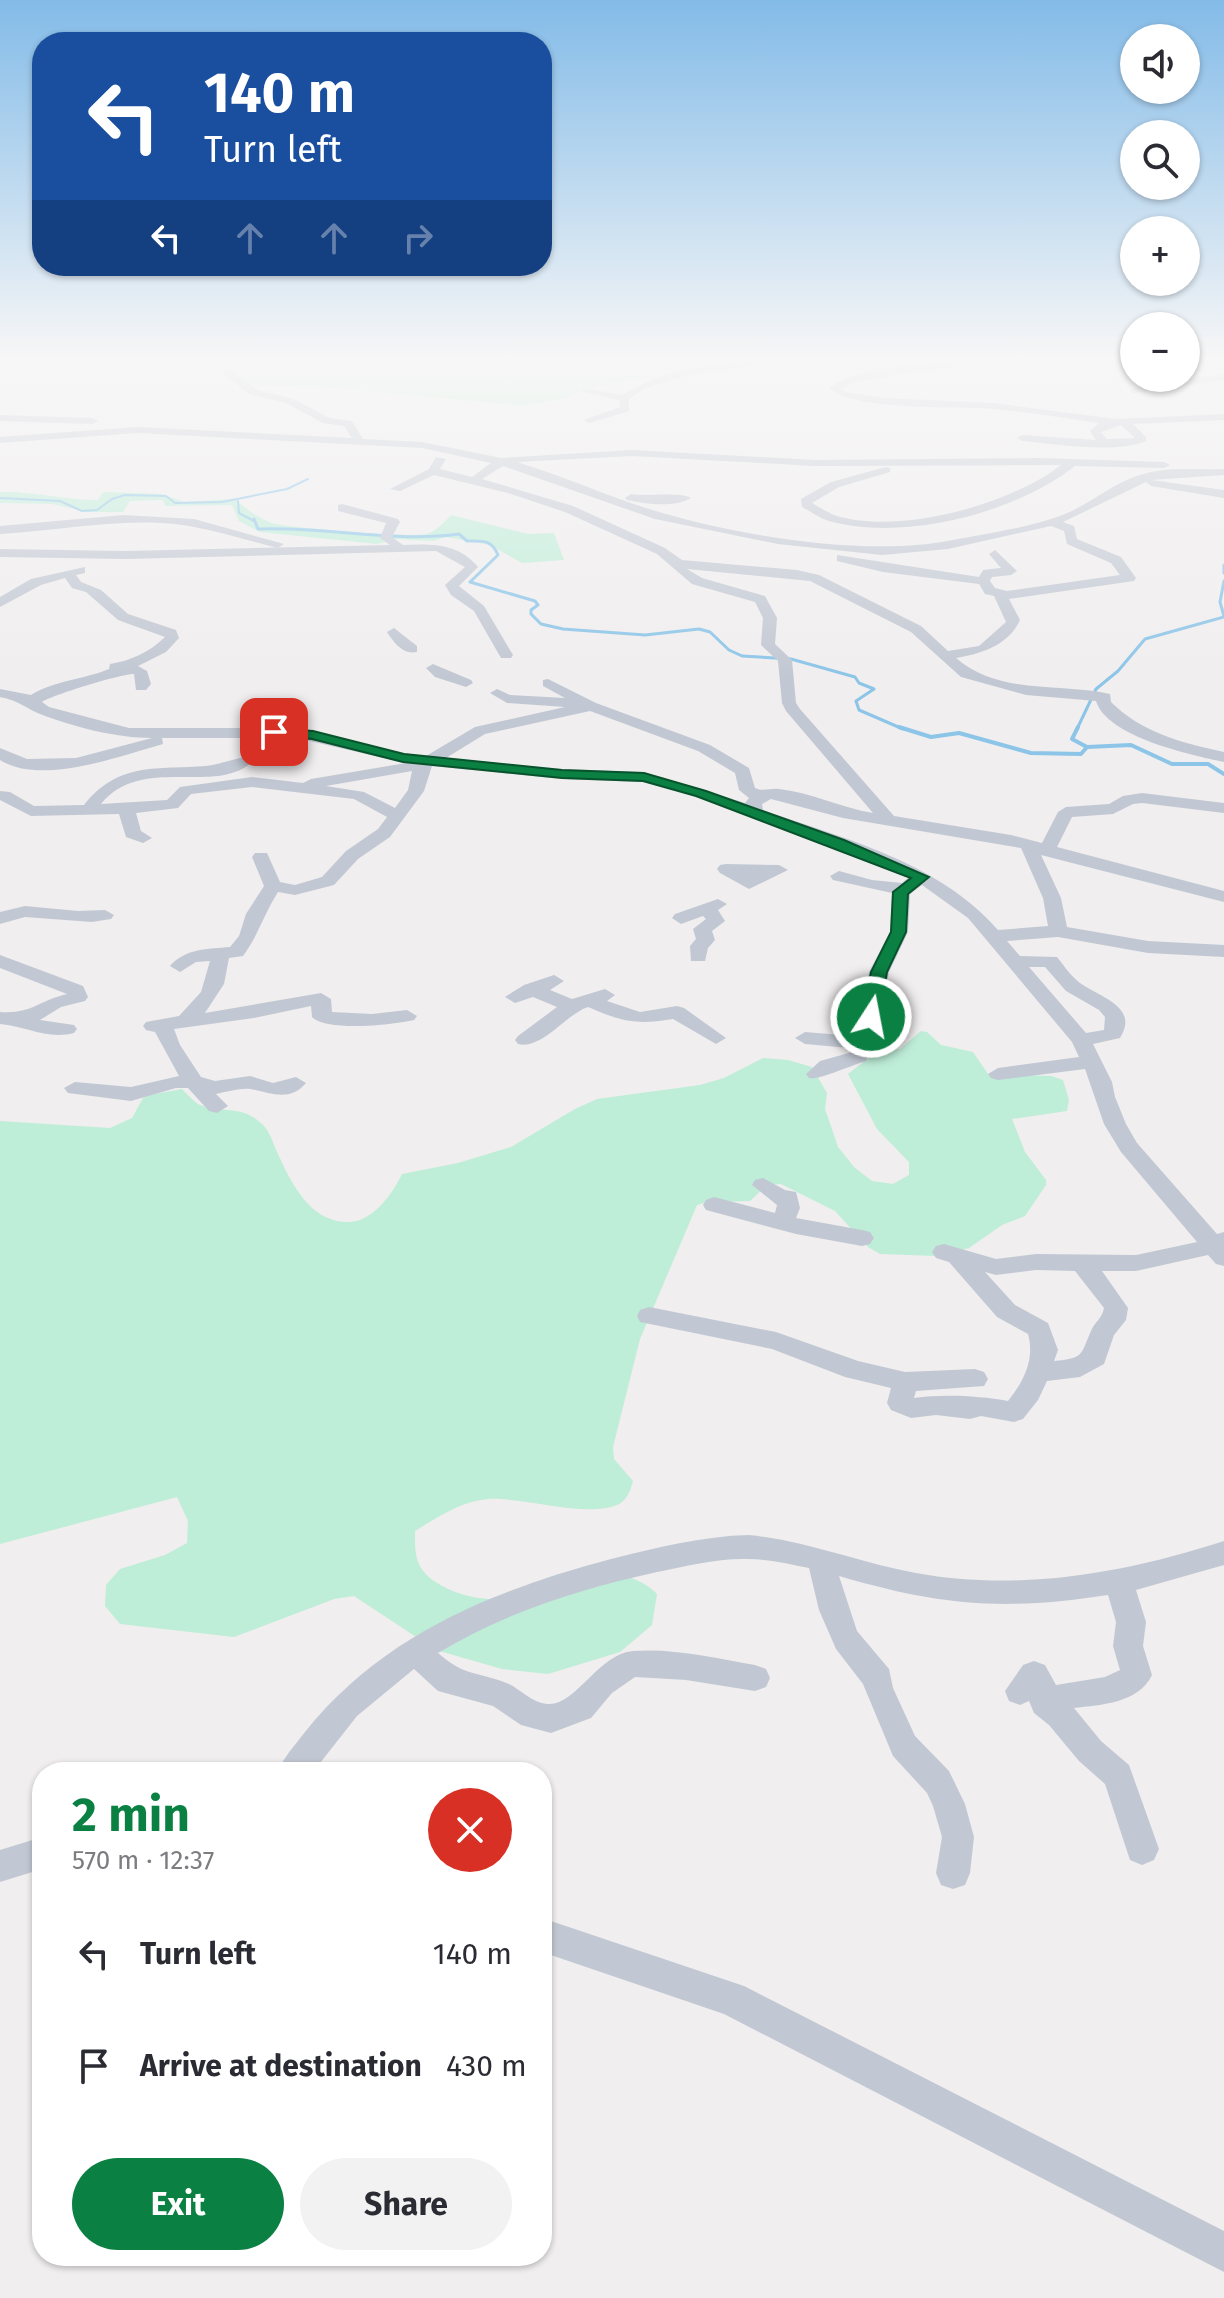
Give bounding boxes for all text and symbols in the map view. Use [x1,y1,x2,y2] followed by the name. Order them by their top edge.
[1120,24,1200,392] map controls
[1120,24,1200,104] button: sound
[204,60,355,127] text: 140 m
[72,64,176,168] icon: left
[1120,120,1200,200] button: search
[204,128,342,172] text: Turn left
[144,216,188,260] icon: left
[228,216,272,260] icon: ahead
[312,216,356,260] icon: ahead
[396,216,440,260] icon: right
[1120,216,1200,296] button: +
[1120,312,1200,392] button: −
[240,698,308,766] pin
[252,710,296,754] icon: arrive
[829,975,913,1059] position arrow
[72,1786,190,1844] text: 2 min
[428,1788,512,1872] button: close
[72,1845,214,1876] text: 570 m · 12:37
[72,1932,116,1976] icon: left
[140,1936,256,1972] text: Turn left
[433,1936,512,1972] text: 140 m
[72,2044,116,2088] icon: arrive
[140,2048,422,2084] text: Arrive at destination
[446,2048,527,2084] text: 430 m
[72,2158,284,2250] button: Exit
[300,2158,512,2250] button: Share

